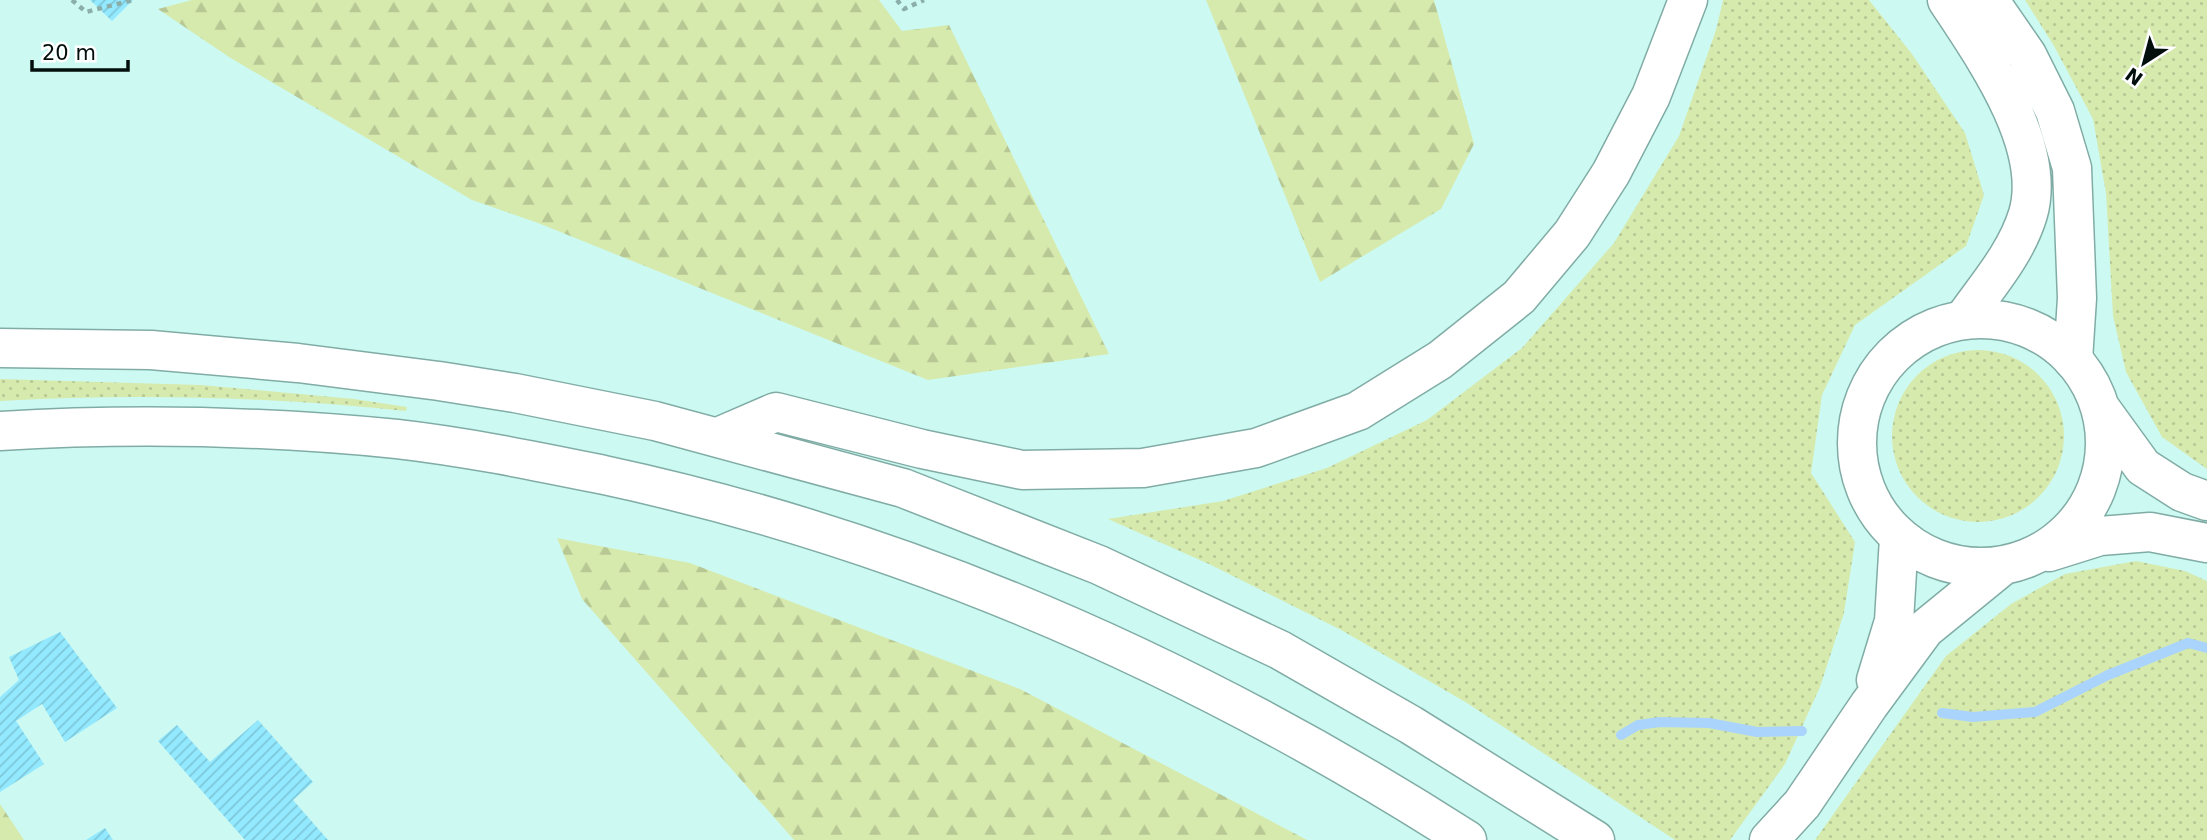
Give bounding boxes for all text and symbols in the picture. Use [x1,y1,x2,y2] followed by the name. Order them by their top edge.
[32,28,128,72] scale bar
[2109,28,2179,98] north arrow
[42,41,96,65] text: 20 m
[2121,63,2147,90] text: N

